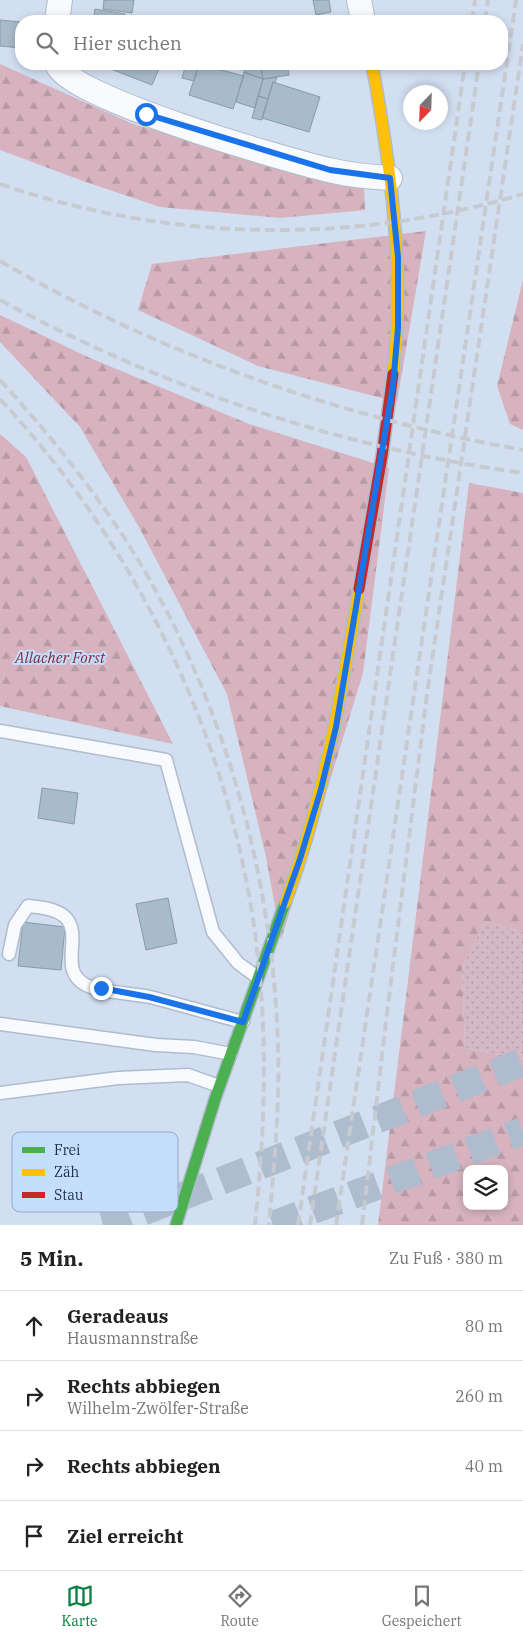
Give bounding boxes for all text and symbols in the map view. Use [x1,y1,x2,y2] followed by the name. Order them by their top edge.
[15,15,508,70] search box
[33,29,61,57] icon: search
[73,31,182,55] text: Hier suchen
[403,85,448,130] north arrow
[135,103,158,126] route start
[14,648,106,667] park label: Allacher Forst
[90,977,113,1000] route end
[12,1132,178,1212] legend
[54,1141,81,1159] text: Frei
[54,1163,80,1181] text: Zäh
[463,1165,508,1210] map controls
[463,1165,508,1210] button: layers
[54,1186,84,1204] text: Stau
[20,1244,83,1272] text: 5 Min.
[389,1248,503,1268] text: Zu Fuß · 380 m
[67,1304,168,1328] text: Geradeaus
[20,1312,48,1340] icon: ahead
[465,1316,503,1336] text: 80 m
[67,1328,198,1348] text: Hausmannstraße
[67,1374,221,1398] text: Rechts abbiegen
[20,1382,48,1410] icon: right
[455,1386,503,1406] text: 260 m
[67,1398,249,1418] text: Wilhelm-Zwölfer-Straße
[20,1452,48,1480] icon: right
[67,1454,221,1478] text: Rechts abbiegen
[465,1456,503,1476] text: 40 m
[20,1522,48,1550] icon: arrive
[67,1524,183,1548] text: Ziel erreicht
[61,1582,98,1630] tab: Karte
[221,1582,259,1630] tab: Route
[382,1582,462,1630] tab: Gespeichert

